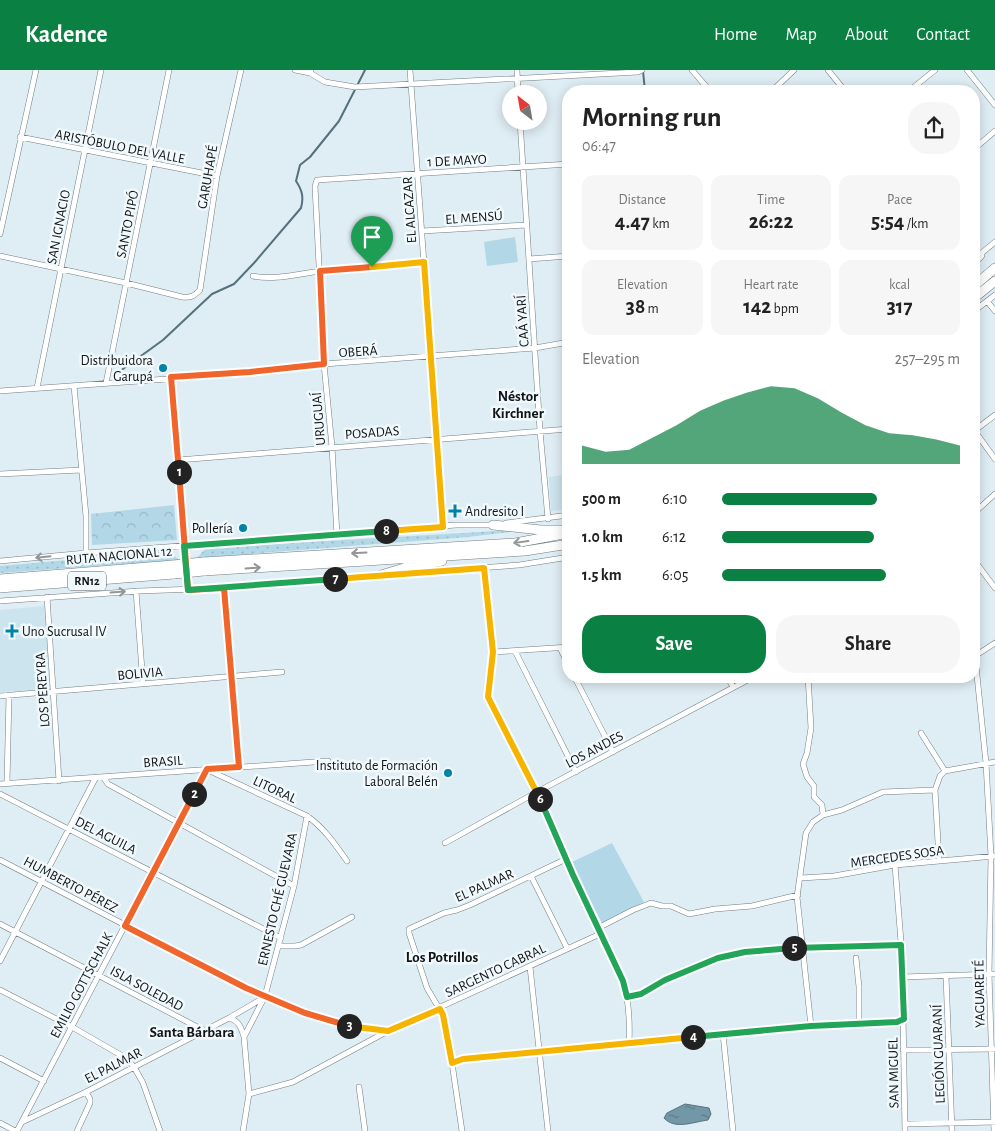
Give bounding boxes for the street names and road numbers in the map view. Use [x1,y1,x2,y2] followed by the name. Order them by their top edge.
[54,125,187,166] street label: ARISTÓBULO DEL VALLE
[193,143,221,210] street label: GARUHAPÉ
[427,152,487,170] street label: 1 DE MAYO
[401,176,419,244] street label: EL ALCAZAR
[112,188,141,259] street label: SANTO PIPÓ
[45,189,73,266] street label: SAN IGNACIO
[445,206,503,227] street label: EL MENSÚ
[511,294,532,348] street label: CAÁ YARÍ
[338,341,378,360] street label: OBERÁ
[307,391,328,447] street label: URUGUAÍ
[344,424,400,442] street label: POSADAS
[65,544,173,568] street label: RUTA NACIONAL 12
[68,572,106,590] road number: RN12
[33,652,53,728] street label: LOS PEREYRA
[117,665,163,683] street label: BOLIVIA
[563,729,626,771] street label: LOS ANDES
[143,754,183,770] street label: BRASIL
[251,774,299,806] street label: LITORAL
[73,815,138,857] street label: DEL AGUILA
[253,831,300,967] street label: ERNESTO CHÉ GUEVARA
[849,843,945,870] street label: MERCEDES SOSA
[21,852,121,916] street label: HUMBERTO PÉREZ
[453,867,516,905] street label: EL PALMAR
[48,930,116,1041] street label: EMILIO GOTTSCHALK
[443,941,548,1000] street label: SARGENTO CABRAL
[969,960,988,1028] street label: YAGUARETÉ
[108,964,185,1014] street label: ISLA SOLEDAD
[927,1004,948,1104] street label: LEGIÓN GUARANÍ
[886,1037,902,1109] street label: SAN MIGUEL
[83,1045,145,1086] street label: EL PALMAR

